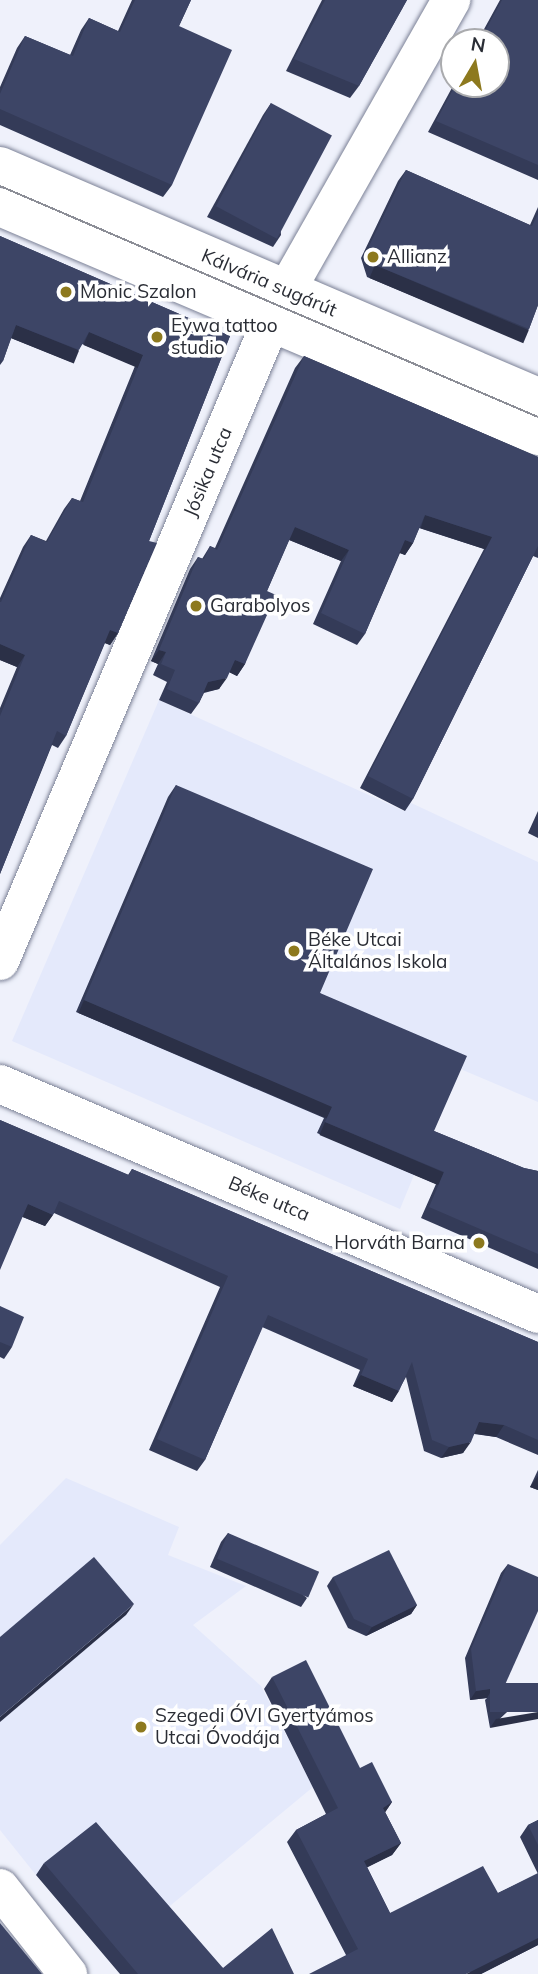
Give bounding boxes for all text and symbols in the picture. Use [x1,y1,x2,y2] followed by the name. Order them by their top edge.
[440,28,510,98] north arrow
[469,31,487,57] text: N
[198,244,340,322] street label: Kálvária sugárút
[387,246,447,268] place label: Allianz
[365,249,381,265] marker: Allianz
[80,281,197,303] place label: Monic Szalon
[58,284,74,300] marker: Monic Szalon
[171,315,278,359] place label: Eywa tattoo studio
[149,329,165,345] marker: Eywa tattoo studio
[179,424,237,520] street label: Jósika utca
[210,595,310,617] place label: Garabolyos
[188,598,204,614] marker: Garabolyos
[308,929,447,973] place label: Béke Utcai Általános Iskola
[286,943,302,959] marker: Béke Utcai Általános Iskola
[225,1172,313,1226] street label: Béke utca
[334,1232,465,1254] place label: Horváth Barna
[471,1235,487,1251] marker: Horváth Barna
[155,1705,374,1749] place label: Szegedi ÓVI Gyertyámos Utcai Óvodája
[133,1719,149,1735] marker: Szegedi ÓVI Gyertyámos Utcai Óvodája

